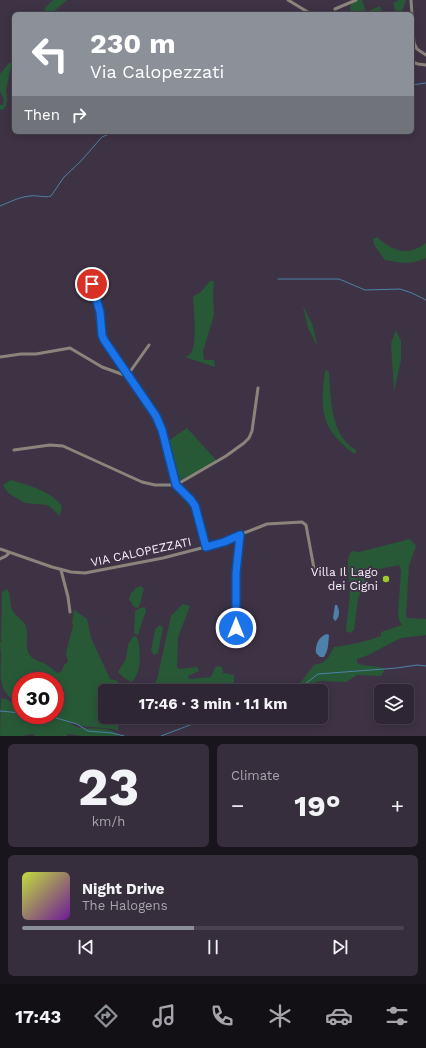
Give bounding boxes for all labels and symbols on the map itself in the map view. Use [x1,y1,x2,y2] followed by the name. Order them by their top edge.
[75,267,109,301] pin
[89,534,193,570] street label: VIA CALOPEZZATI
[311,565,378,593] place label: Villa Il Lago dei Cigni
[381,574,391,584] marker: Villa Il Lago dei Cigni
[215,607,257,649] position arrow
[12,672,64,724] speed limit sign: 30

